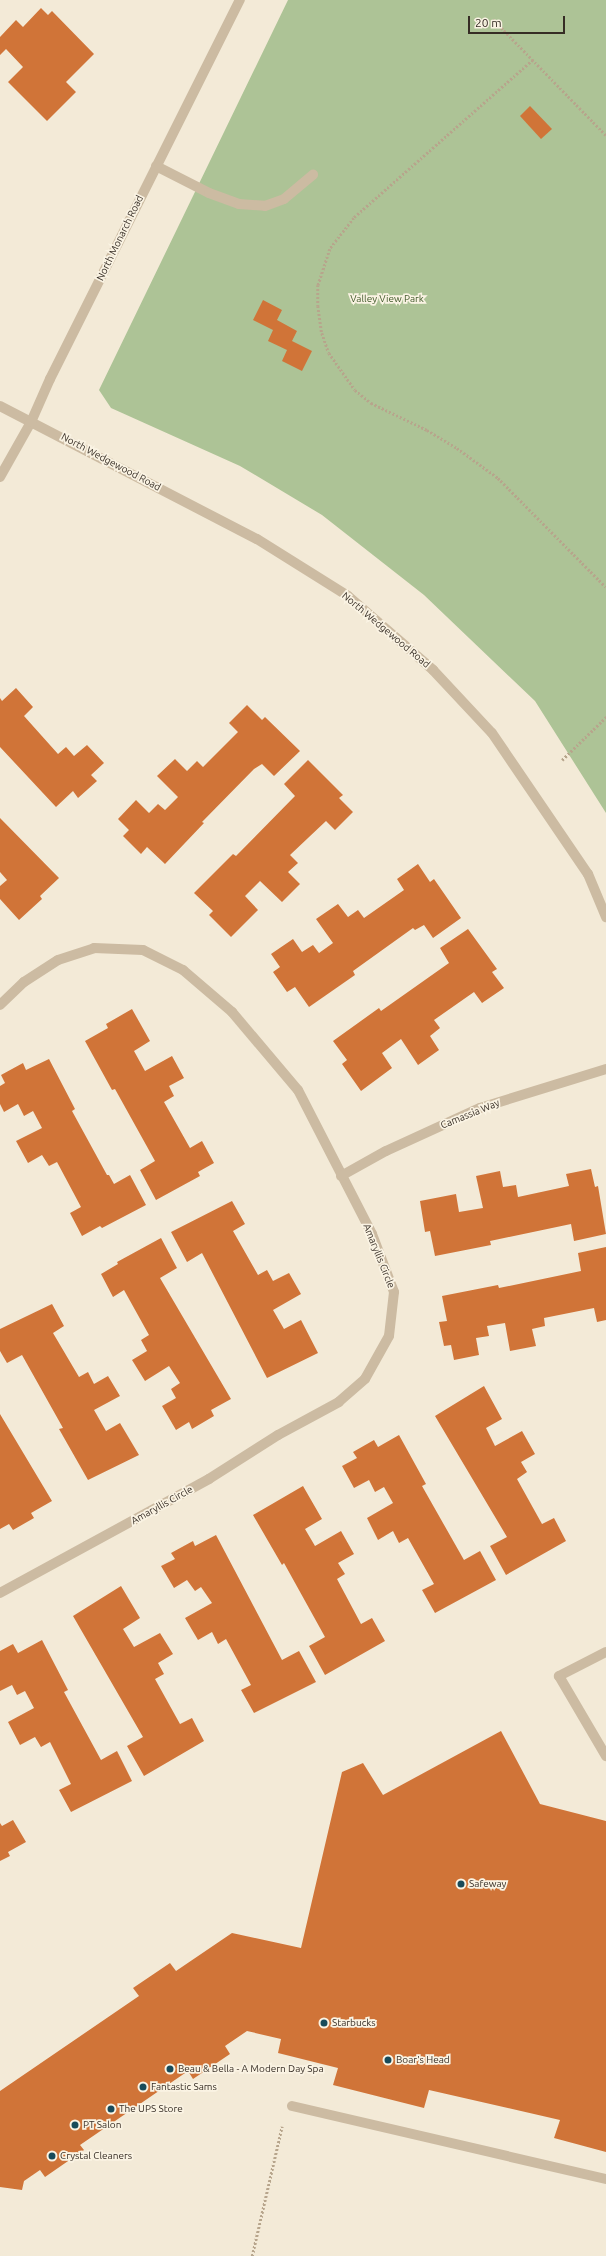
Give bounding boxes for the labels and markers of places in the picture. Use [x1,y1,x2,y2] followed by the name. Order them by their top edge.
[469,1878,506,1890] place label: Safeway
[456,1879,466,1889] marker: Safeway
[332,2017,376,2029] place label: Starbucks
[319,2018,329,2028] marker: Starbucks
[396,2054,450,2066] place label: Boar's Head
[383,2055,393,2065] marker: Boar's Head
[178,2063,324,2075] place label: Beau & Bella - A Modern Day Spa
[165,2064,175,2074] marker: Beau & Bella - A Modern Day Spa
[151,2081,217,2093] place label: Fantastic Sams
[138,2082,148,2092] marker: Fantastic Sams
[119,2103,183,2115] place label: The UPS Store
[106,2104,116,2114] marker: The UPS Store
[83,2119,121,2131] place label: PT Salon
[70,2120,80,2130] marker: PT Salon
[60,2150,132,2162] place label: Crystal Cleaners
[47,2151,57,2161] marker: Crystal Cleaners

